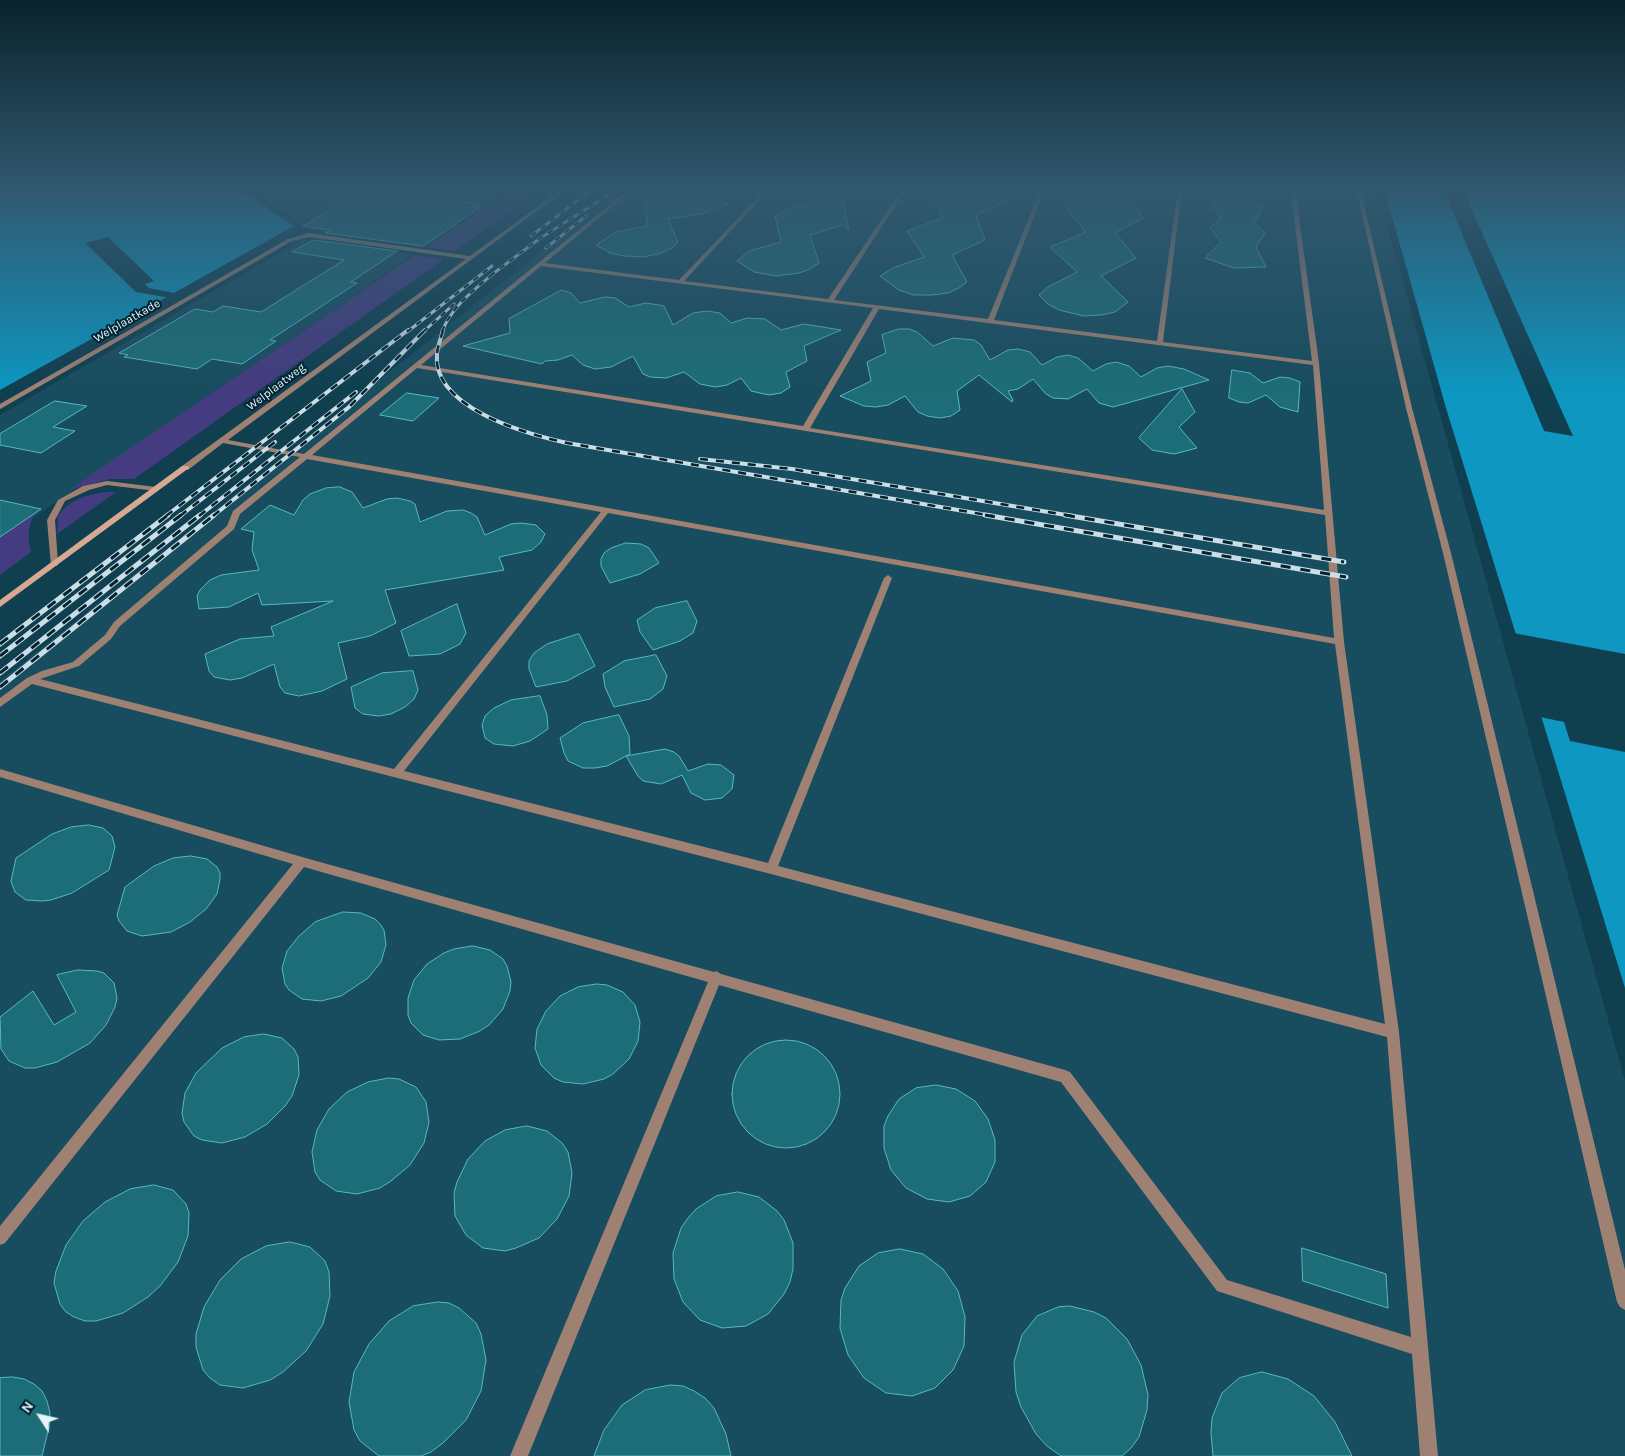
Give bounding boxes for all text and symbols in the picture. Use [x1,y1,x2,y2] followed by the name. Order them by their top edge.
[91,296,163,346] street label: Welplaatkade
[244,360,308,414] street label: Welplaatweg
[15,1391,65,1441] north arrow
[17,1398,37,1416] text: N

